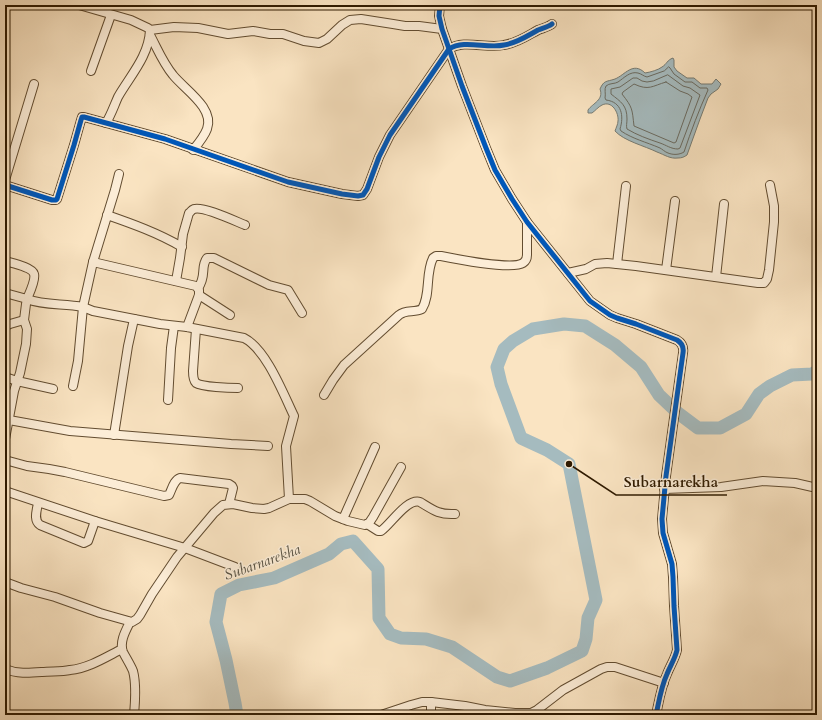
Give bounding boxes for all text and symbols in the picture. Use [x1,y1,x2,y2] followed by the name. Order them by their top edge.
[616,468,727,495] callout: Subarnarekha
[624,472,719,492] text: Subarnarekha
[221,539,303,585] water label: Subarnarekha

